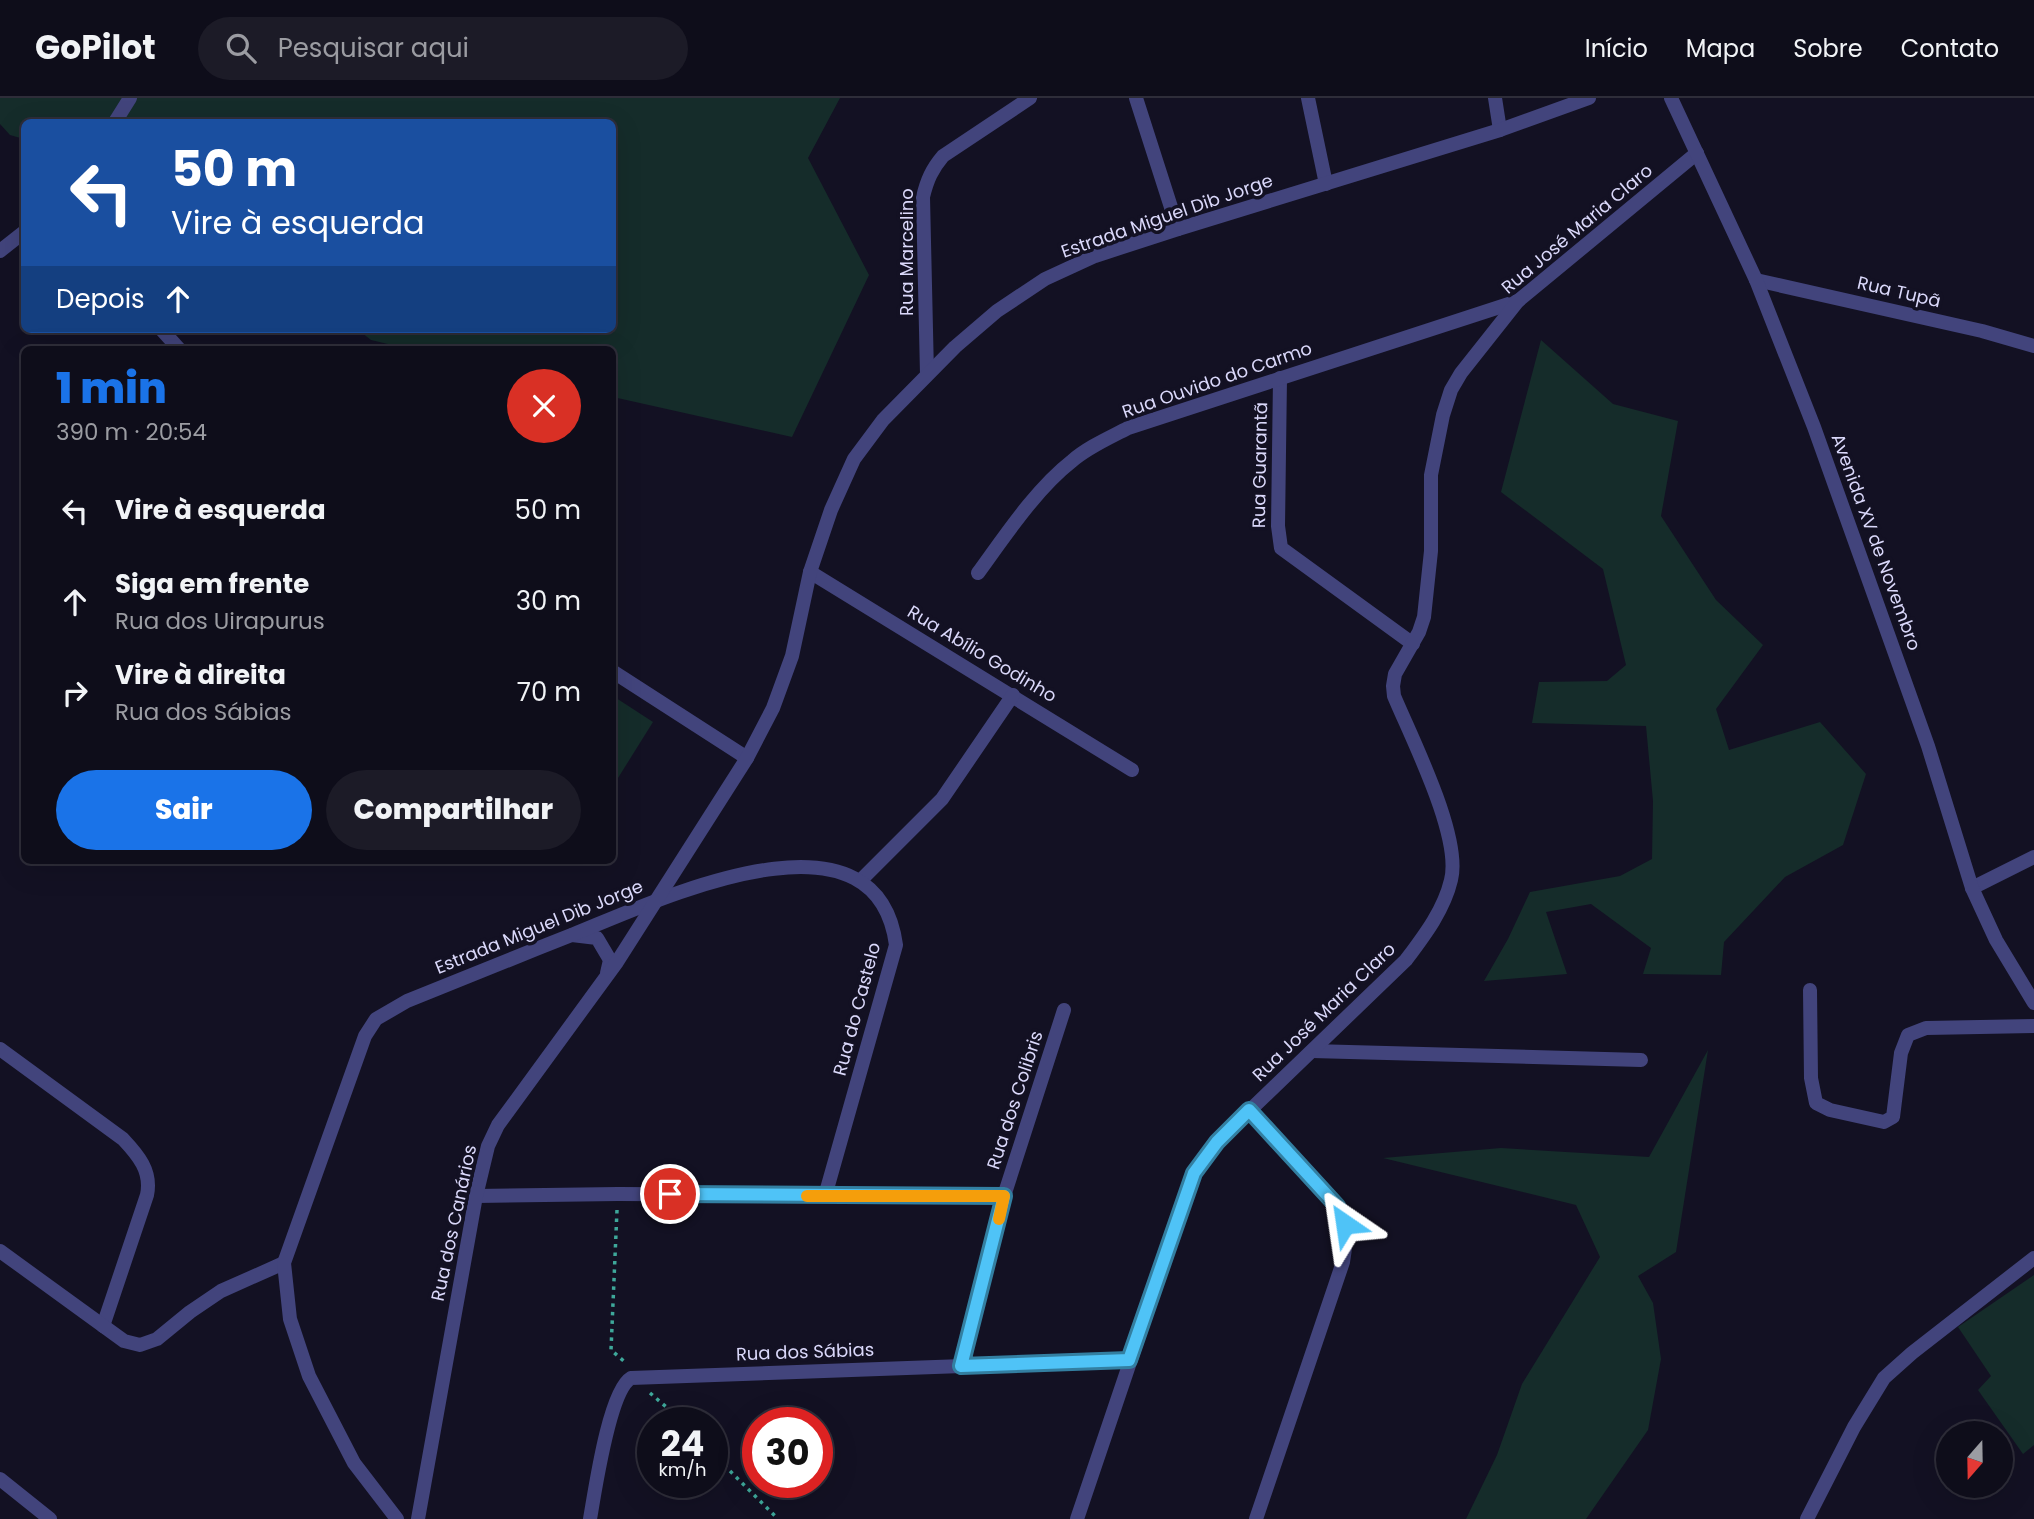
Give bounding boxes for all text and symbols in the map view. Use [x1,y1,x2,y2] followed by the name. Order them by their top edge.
[198,17,688,80] search box
[35,24,156,71] text: GoPilot
[222,29,260,67] icon: search
[278,30,469,66] text: Pesquisar aqui
[1585,32,1648,65] text: Início
[1686,32,1755,65] text: Mapa
[1793,32,1863,65] text: Sobre
[1901,32,1999,65] text: Contato
[171,135,297,203] text: 50 m
[56,147,147,238] icon: left
[1496,158,1658,299] street label: Rua José Maria Claro
[1058,167,1276,264] street label: Estrada Miguel Dib Jorge
[894,188,919,316] street label: Rua Marcelino
[171,200,425,245] text: Vire à esquerda
[1855,270,1943,313] street label: Rua Tupã
[159,280,197,318] icon: ahead
[56,281,145,317] text: Depois
[1118,335,1315,424] street label: Rua Ouvido do Carmo
[56,359,167,418] text: 1 min
[507,369,581,443] button: close
[1246,402,1273,528] street label: Rua Guarantã
[56,416,207,448] text: 390 m · 20:54
[1826,430,1927,654] street label: Avenida XV de Novembro
[56,492,94,530] icon: left
[115,492,326,528] text: Vire à esquerda
[515,492,581,528] text: 50 m
[115,566,309,602] text: Siga em frente
[56,583,94,621] icon: ahead
[516,583,581,619] text: 30 m
[903,599,1062,708] street label: Rua Abílio Godinho
[115,605,325,637] text: Rua dos Uirapurus
[115,657,286,693] text: Vire à direita
[56,674,94,712] icon: right
[517,674,581,710] text: 70 m
[115,696,292,728] text: Rua dos Sábias
[56,770,312,850] button: Sair
[326,770,581,850] button: Compartilhar
[431,873,647,980] street label: Estrada Miguel Dib Jorge
[1246,937,1401,1087] street label: Rua José Maria Claro
[827,939,886,1078] street label: Rua do Castelo
[980,1027,1049,1172] street label: Rua dos Colibris
[425,1142,482,1303] street label: Rua dos Canários
[640,1164,700,1224] pin
[651,1175,689,1213] icon: arrive
[1308,1187,1382,1261] position arrow
[735,1337,874,1366] street label: Rua dos Sábias
[742,1407,833,1498] speed limit sign: 30
[661,1419,704,1468] text: 24
[1936,1421,2012,1498] north arrow
[1936,1421,2013,1498] map controls
[659,1457,706,1482] text: km/h

